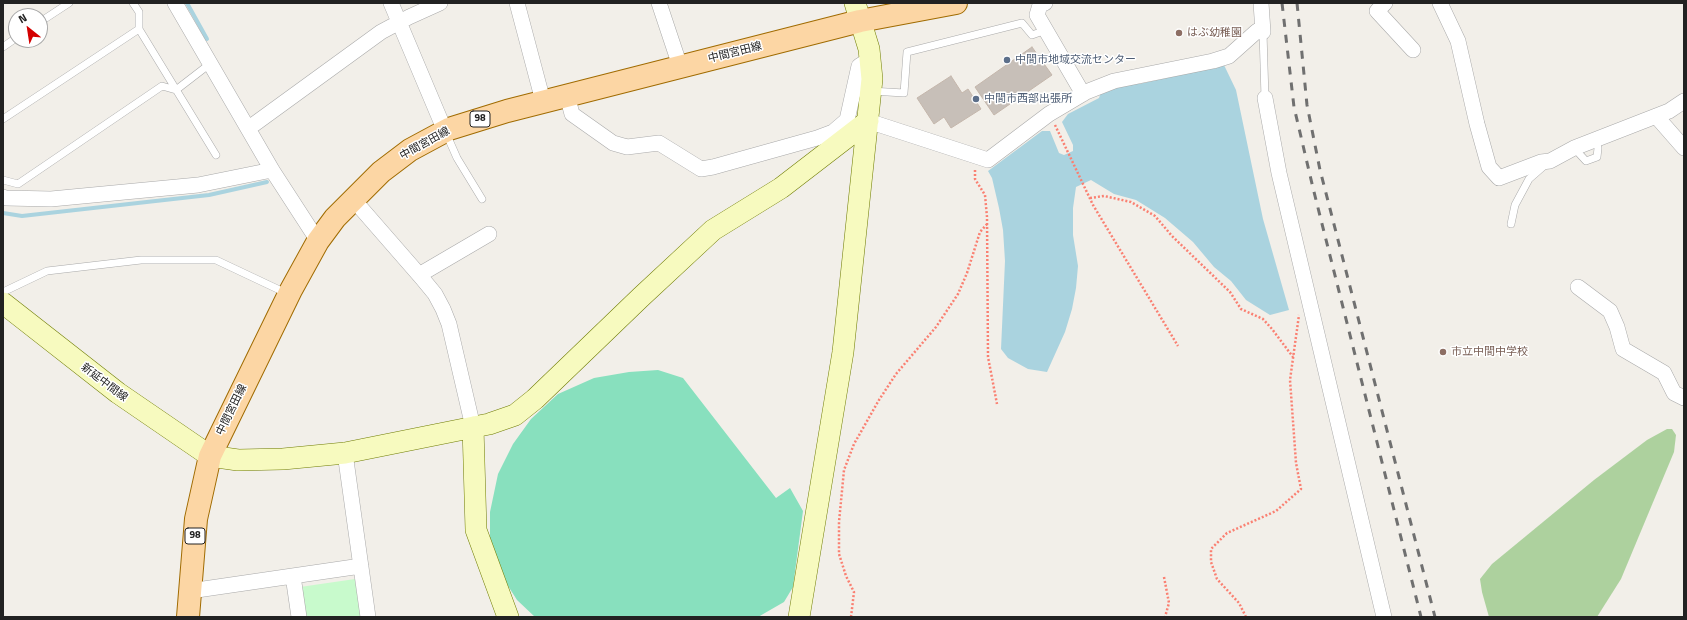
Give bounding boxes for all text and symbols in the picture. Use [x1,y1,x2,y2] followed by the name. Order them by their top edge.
[8,8,48,48] north arrow
[15,10,30,27] text: N
[1187,26,1242,40] place label: はぶ幼稚園
[1174,28,1184,38] marker: はぶ幼稚園
[707,40,763,66] street label: 中間宮田線
[1015,53,1136,67] place label: 中間市地域交流センター
[1002,55,1012,65] marker: 中間市地域交流センター
[984,92,1072,106] place label: 中間市西部出張所
[971,94,981,104] marker: 中間市西部出張所
[470,111,490,127] road number: 98
[398,125,452,163] street label: 中間宮田線
[1451,345,1528,359] place label: 市立中間中学校
[1438,347,1448,357] marker: 市立中間中学校
[78,361,130,405] street label: 新延中間線
[214,382,250,438] street label: 中間宮田線
[185,528,205,544] road number: 98

